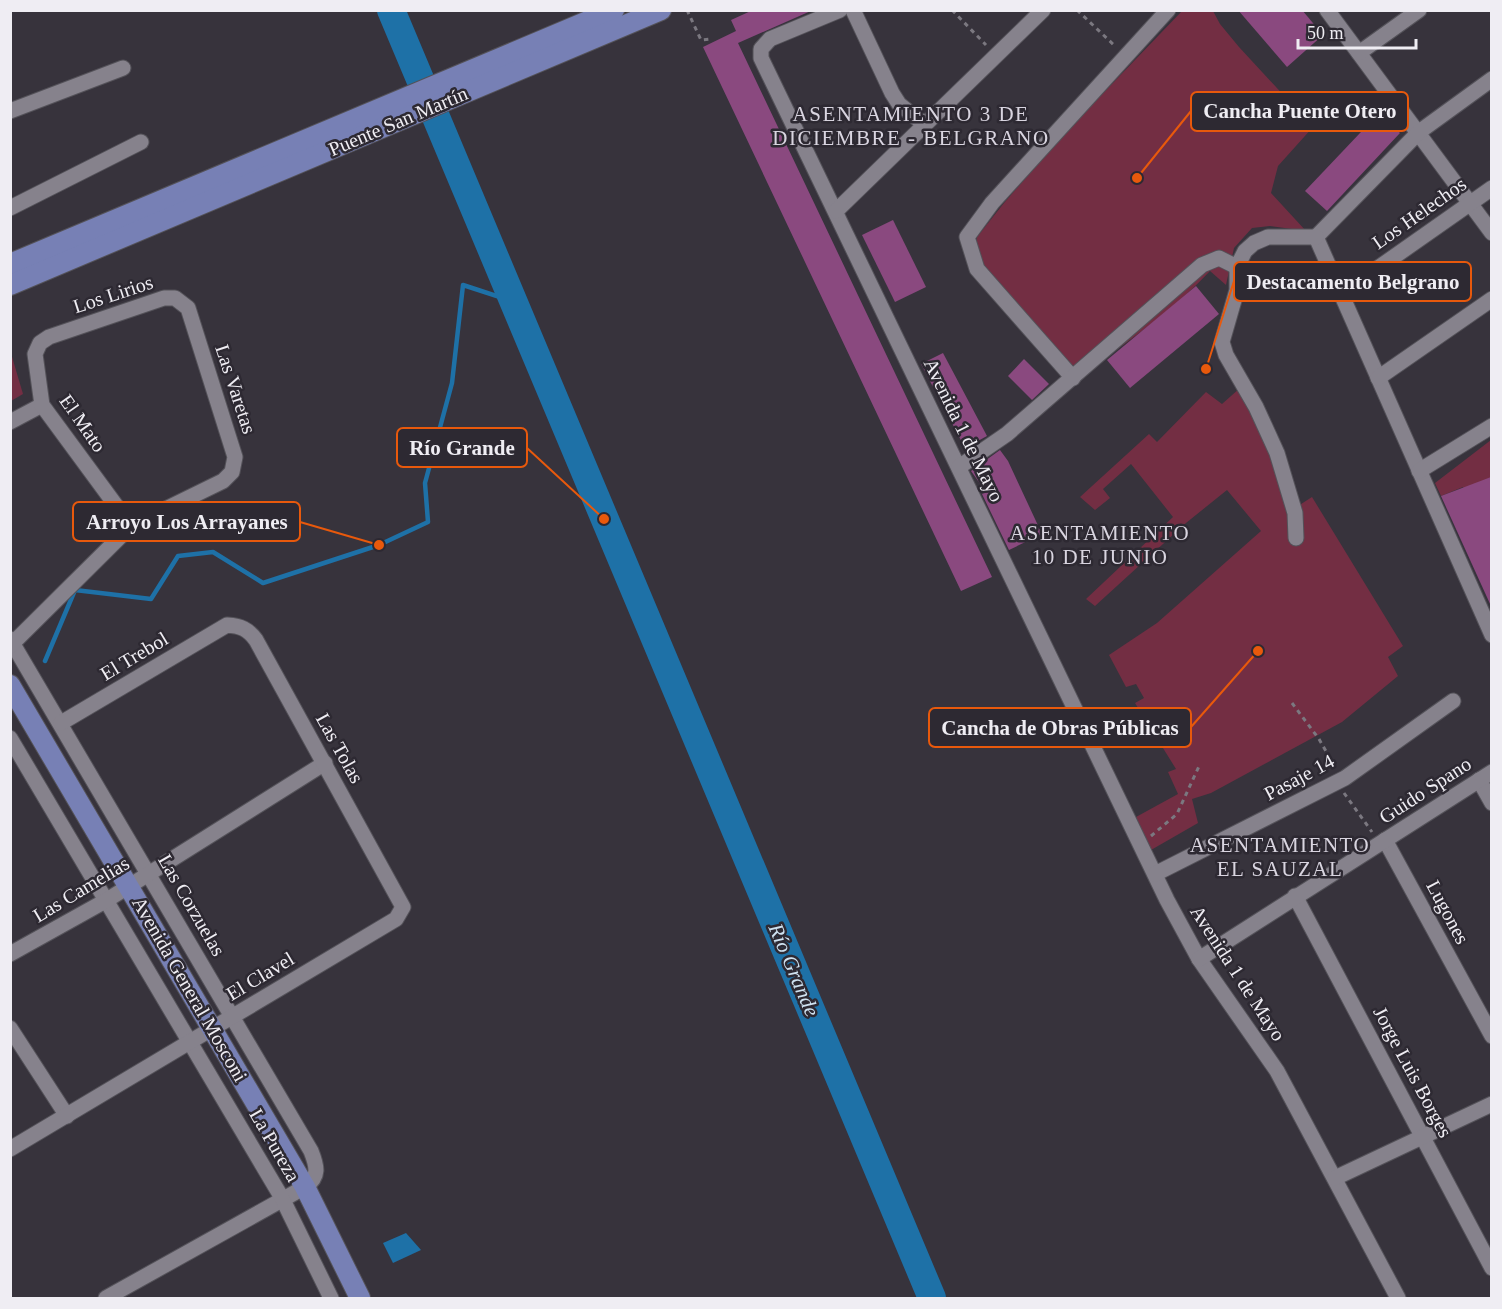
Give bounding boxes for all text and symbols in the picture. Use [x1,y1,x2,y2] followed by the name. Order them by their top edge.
[1298,12,1416,50] scale bar
[1307,23,1344,43] text: 50 m
[325,82,471,160] street label: Puente San Martín
[1191,92,1408,131] callout: Cancha Puente Otero
[1203,99,1397,123] text: Cancha Puente Otero
[772,102,1050,150] district label: ASENTAMIENTO 3 DE DICIEMBRE - BELGRANO
[1368,172,1470,253] street label: Los Helechos
[1234,262,1471,301] callout: Destacamento Belgrano
[1247,270,1459,294] text: Destacamento Belgrano
[70,271,156,317] street label: Los Lirios
[211,342,261,437] street label: Las Varetas
[919,355,1008,506] street label: Avenida 1 de Mayo
[55,390,111,456] street label: El Mato
[397,428,527,467] callout: Río Grande
[409,436,515,460] text: Río Grande
[73,502,300,541] callout: Arroyo Los Arrayanes
[86,510,288,534] text: Arroyo Los Arrayanes
[1010,521,1190,569] district label: ASENTAMIENTO 10 DE JUNIO
[96,627,172,685] street label: El Trebol
[929,708,1191,747] callout: Cancha de Obras Públicas
[312,709,368,787] street label: Las Tolas
[941,716,1179,740] text: Cancha de Obras Públicas
[1260,749,1338,805] street label: Pasaje 14
[1375,752,1476,829] street label: Guido Spano
[1190,833,1370,881] district label: ASENTAMIENTO EL SAUZAL
[154,850,230,960] street label: Las Corzuelas
[29,852,133,926] street label: Las Camelias
[1421,876,1474,948] street label: Lugones
[128,893,252,1086] street label: Avenida General Mosconi
[1185,901,1290,1045] street label: Avenida 1 de Mayo
[763,919,824,1020] water label: Río Grande
[222,947,298,1005] street label: El Clavel
[1368,1003,1457,1142] street label: Jorge Luis Borges
[245,1105,305,1185] street label: La Pureza

